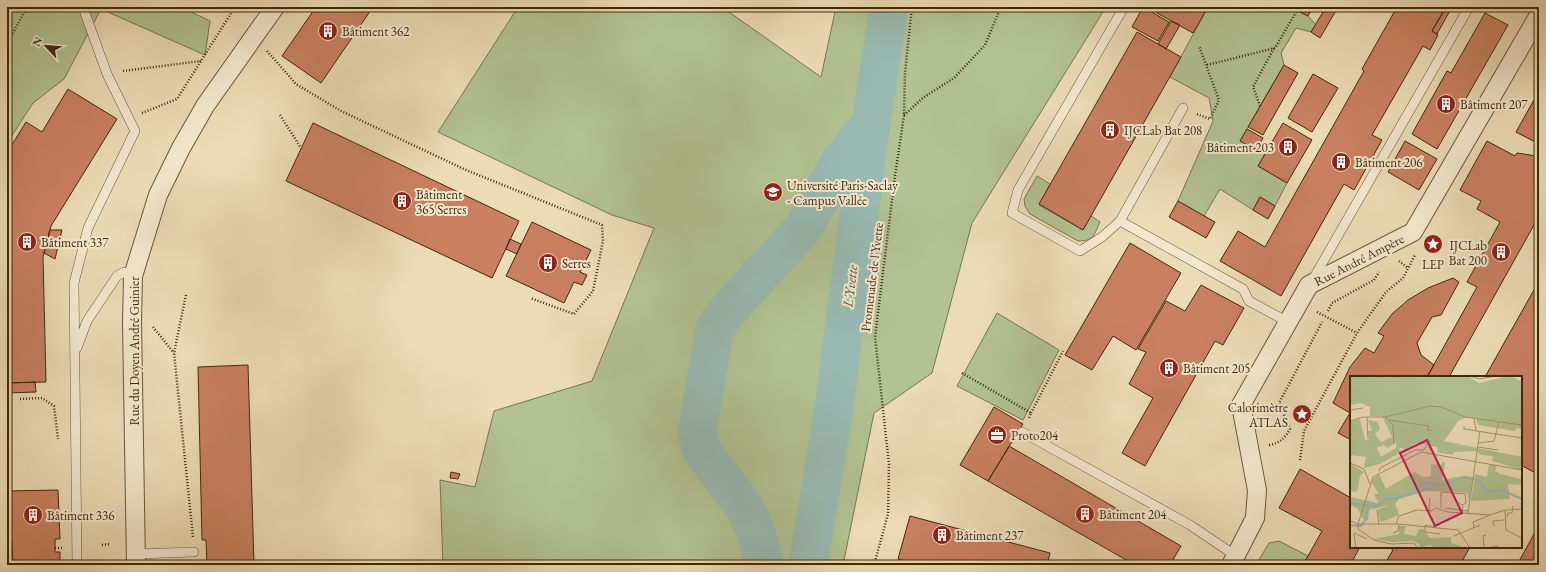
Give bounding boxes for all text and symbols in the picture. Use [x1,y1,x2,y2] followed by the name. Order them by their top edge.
[317,20,339,42] building icon: Bâtiment 362
[342,23,410,40] place label: Bâtiment 362
[26,26,66,66] north arrow
[29,34,45,49] text: N
[1435,93,1457,115] building icon: Bâtiment 207
[1460,96,1528,113] place label: Bâtiment 207
[1099,119,1121,141] building icon: IJCLab Bat 208
[1124,122,1202,139] place label: IJCLab Bat 208
[1277,136,1299,158] building icon: Bâtiment 203
[1206,139,1274,156] place label: Bâtiment 203
[1330,151,1352,173] building icon: Bâtiment 206
[1355,154,1423,171] place label: Bâtiment 206
[787,177,898,209] place label: Université Paris-Saclay - Campus Vallée
[762,181,784,203] school or university icon: Université Paris-Saclay - Campus Vallée
[416,186,466,218] place label: Bâtiment 365 Serres
[391,190,413,212] building icon: Bâtiment 365 Serres
[857,222,887,332] street label: Promenade de l'Yvette
[1311,230,1407,290] street label: Rue André Ampère
[16,231,38,253] building icon: Bâtiment 337
[1422,233,1444,255] place icon: LEP
[41,234,109,251] place label: Bâtiment 337
[1449,237,1487,269] place label: IJCLab Bat 200
[1490,241,1512,263] building icon: IJCLab Bat 200
[537,252,559,274] building icon: Serres
[562,255,591,272] place label: Serres
[1422,256,1444,273] place label: LEP
[838,264,862,309] water label: L'Yvette
[126,276,143,426] street label: Rue du Doyen André Guinier
[1158,357,1180,379] building icon: Bâtiment 205
[1183,360,1251,377] place label: Bâtiment 205
[1350,376,1522,548] inset map
[1228,399,1288,431] place label: Calorimètre ATLAS
[1291,403,1313,425] place icon: Calorimètre ATLAS
[986,424,1008,446] office icon: Proto204
[1011,427,1059,444] place label: Proto204
[1074,503,1096,525] building icon: Bâtiment 204
[22,504,44,526] building icon: Bâtiment 336
[1099,506,1167,523] place label: Bâtiment 204
[47,507,115,524] place label: Bâtiment 336
[931,524,953,546] building icon: Bâtiment 237
[956,527,1024,544] place label: Bâtiment 237

